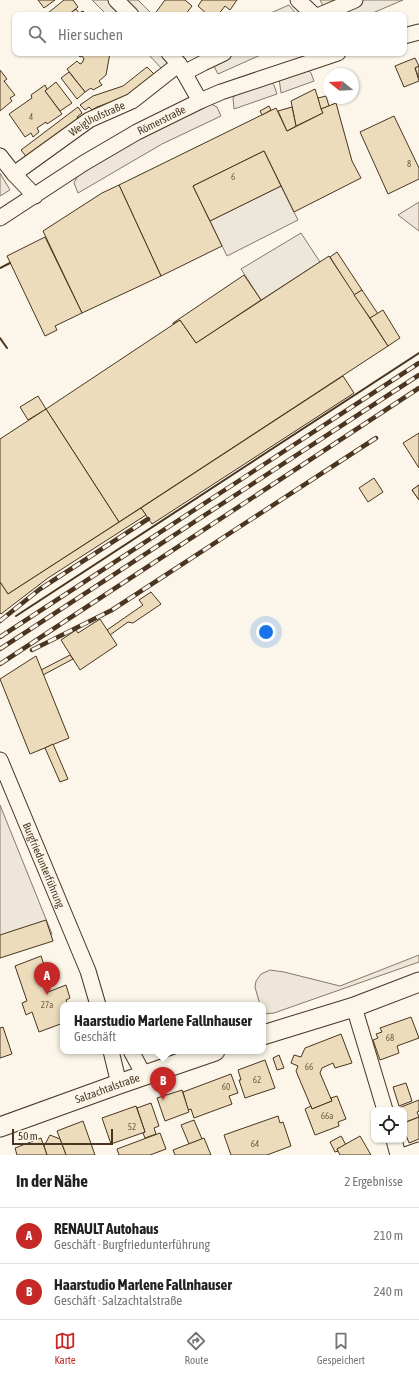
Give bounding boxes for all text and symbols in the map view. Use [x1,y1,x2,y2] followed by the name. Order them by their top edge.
[12,12,407,56] search box
[26,23,48,45] icon: search
[58,26,123,43] text: Hier suchen
[323,68,359,104] north arrow
[67,99,127,138] street label: Weiglhofstraße
[135,103,187,137] street label: Römerstraße
[29,112,33,122] house number: 4
[407,159,411,169] house number: 8
[231,172,235,182] house number: 6
[256,622,276,642] your location
[21,821,67,910] street label: Burgfriedunterführung
[34,962,60,995] pin: A
[41,1000,53,1010] house number: 27a
[60,1002,266,1054] popup
[74,1012,252,1029] text: Haarstudio Marlene Fallnhauser
[74,1029,116,1044] text: Geschäft
[386,1033,394,1043] house number: 68
[305,1062,313,1072] house number: 66
[150,1067,176,1100] pin: B
[73,1071,141,1105] street label: Salzachtalstraße
[253,1075,261,1085] house number: 62
[222,1082,230,1092] house number: 60
[371,1107,407,1143] map controls
[371,1107,407,1143] button: locate
[321,1111,333,1121] house number: 66a
[128,1122,136,1132] house number: 52
[12,1127,113,1146] scale bar
[18,1130,38,1142] text: 50 m
[251,1139,259,1149] house number: 64
[16,1171,88,1191] text: In der Nähe
[344,1174,403,1189] text: 2 Ergebnisse
[54,1220,159,1237] text: RENAULT Autohaus
[26,1228,32,1243] text: A
[374,1228,403,1243] text: 210 m
[54,1237,210,1252] text: Geschäft · Burgfriedunterführung
[54,1276,232,1293] text: Haarstudio Marlene Fallnhauser
[26,1284,32,1299] text: B
[374,1284,403,1299] text: 240 m
[54,1293,182,1308] text: Geschäft · Salzachtalstraße
[54,1330,76,1366] tab: Karte
[184,1330,208,1366] tab: Route
[317,1330,365,1366] tab: Gespeichert

